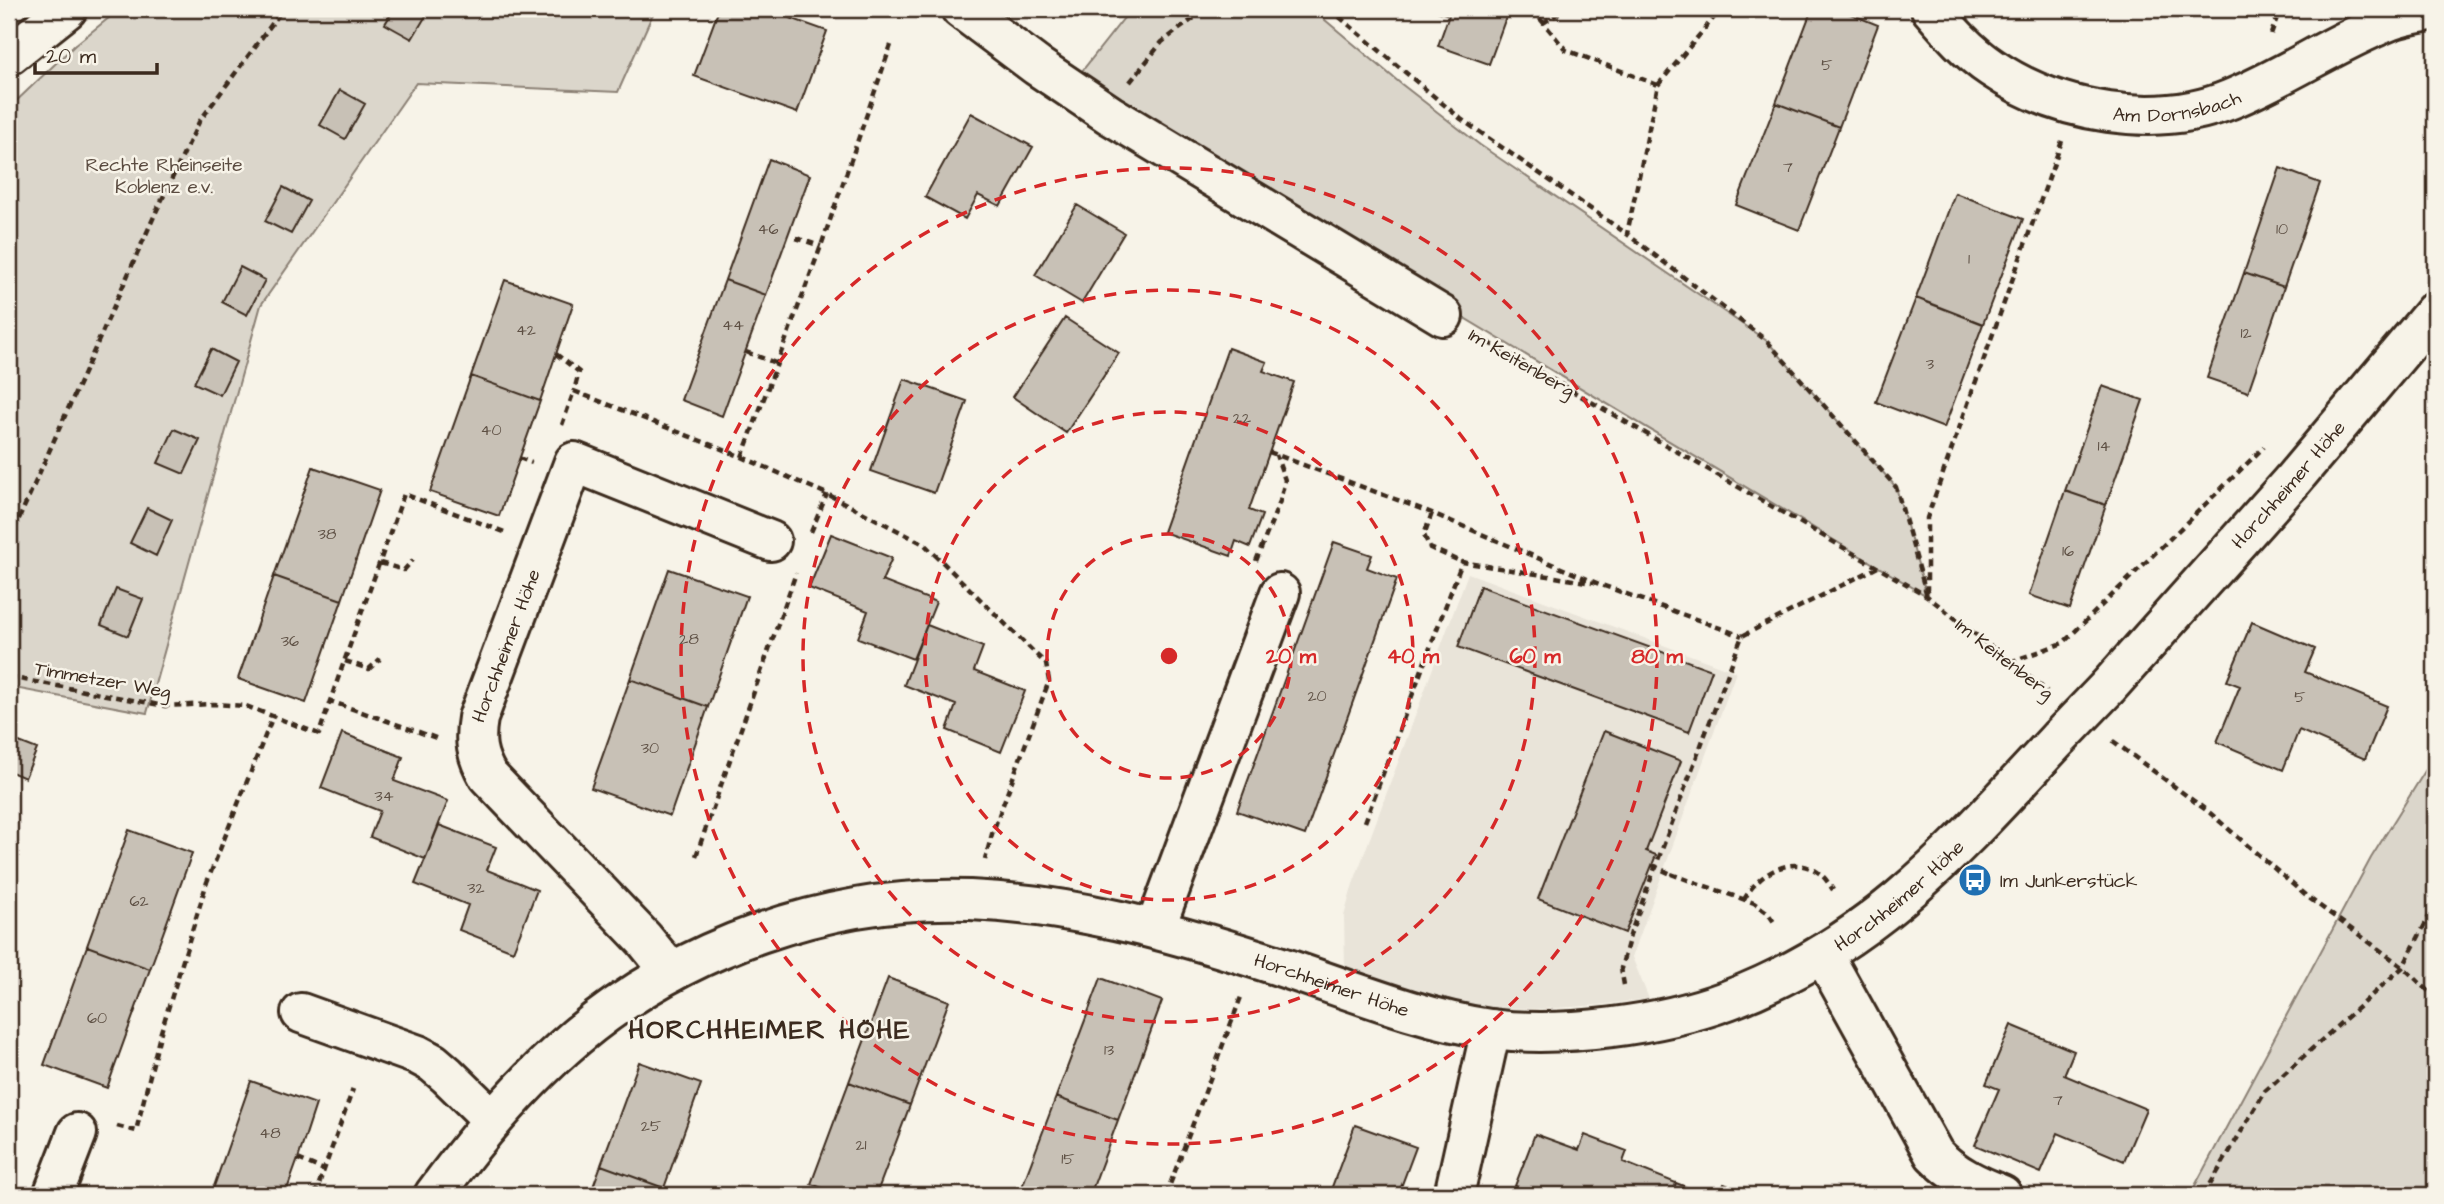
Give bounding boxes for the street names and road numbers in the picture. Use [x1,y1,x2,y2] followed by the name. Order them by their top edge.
[2112,84,2246,130] street label: Am Dornsbach
[1463,322,1580,406] street label: Im Keitenberg
[2226,415,2352,555] street label: Horchheimer Höhe
[466,566,548,727] street label: Horchheimer Höhe
[1948,612,2059,707] street label: Im Keitenberg
[32,655,173,707] street label: Timmetzer Weg
[1829,834,1971,958] street label: Horchheimer Höhe
[1251,947,1412,1024] street label: Horchheimer Höhe

